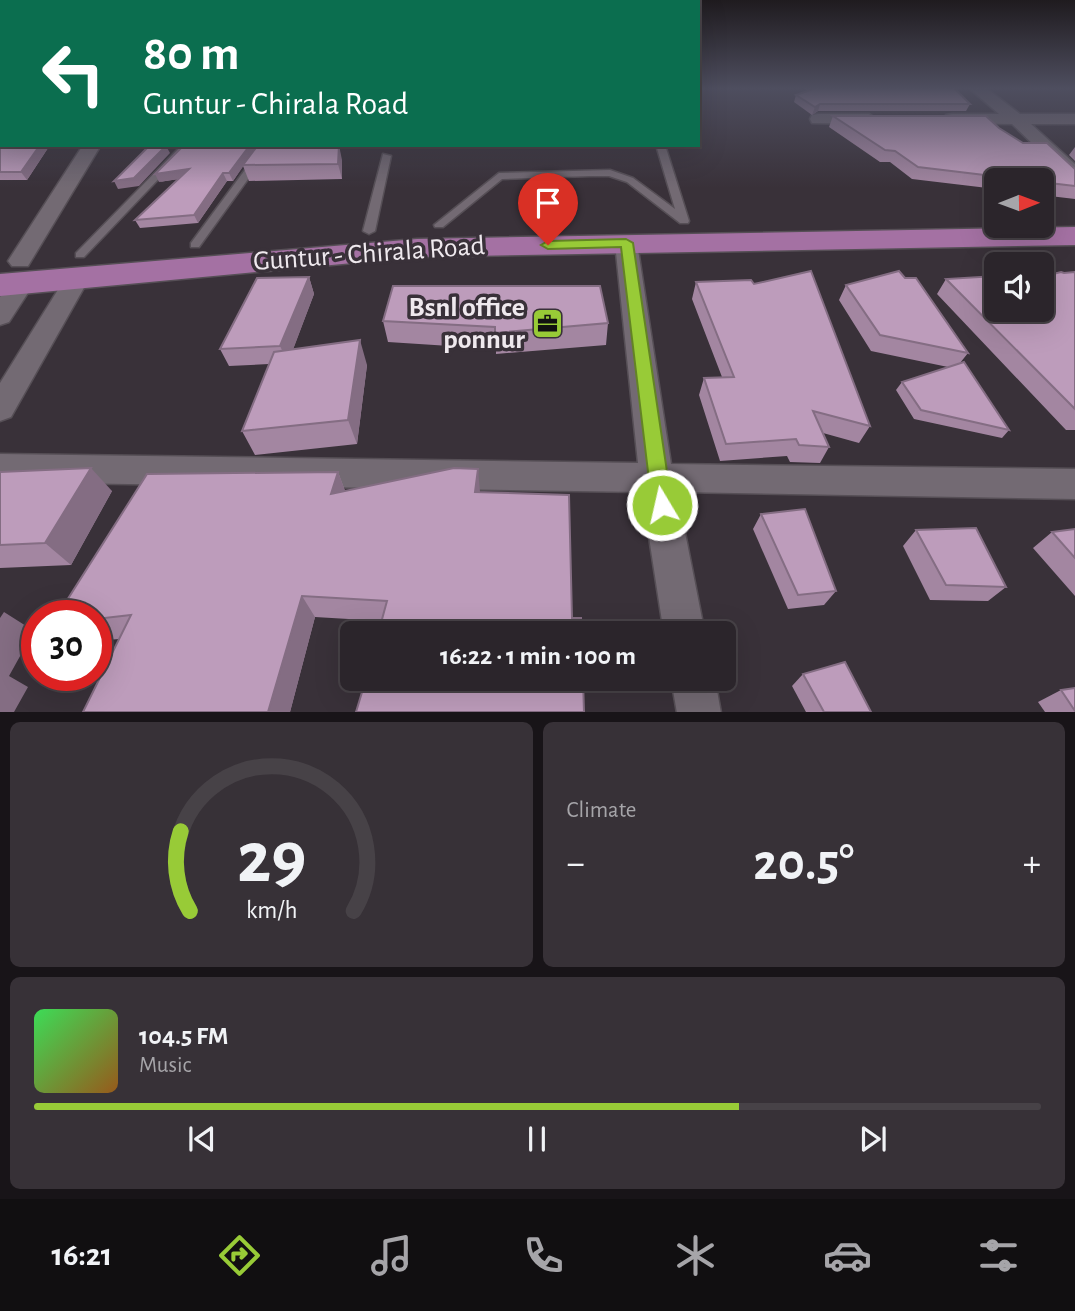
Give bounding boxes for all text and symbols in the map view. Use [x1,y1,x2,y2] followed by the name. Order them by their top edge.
[28,28,119,119] icon: left
[143,30,240,79] text: 80 m
[143,88,408,120] text: Guntur - Chirala Road
[984,168,1054,238] north arrow
[984,168,1054,322] map controls
[518,173,578,245] pin
[529,184,567,222] icon: arrive
[252,232,486,276] street label: Guntur - Chirala Road
[984,252,1054,322] button: sound
[409,294,525,354] place label: Bsnl office ponnur
[531,307,565,341] office icon: Bsnl office ponnur
[625,468,699,542] position arrow
[21,600,112,691] speed limit sign: 30
[440,643,636,669] text: 16:22 · 1 min · 100 m
[567,799,636,822] text: Climate
[237,823,306,896] text: 29
[753,837,854,889] text: 20.5°
[567,845,585,883] text: −
[1023,845,1041,883] text: +
[245,897,297,922] text: km/h
[139,1023,228,1049] text: 104.5 FM
[139,1054,191,1077] text: Music
[183,1120,221,1158] icon: previous
[518,1120,556,1158] icon: pause
[854,1120,892,1158] icon: next
[215,1231,264,1280] icon: directions
[367,1231,416,1280] icon: music
[519,1231,568,1280] icon: phone
[671,1231,720,1280] icon: climate
[823,1231,872,1280] icon: car
[974,1231,1023,1280] icon: filters
[51,1239,112,1271] text: 16:21

